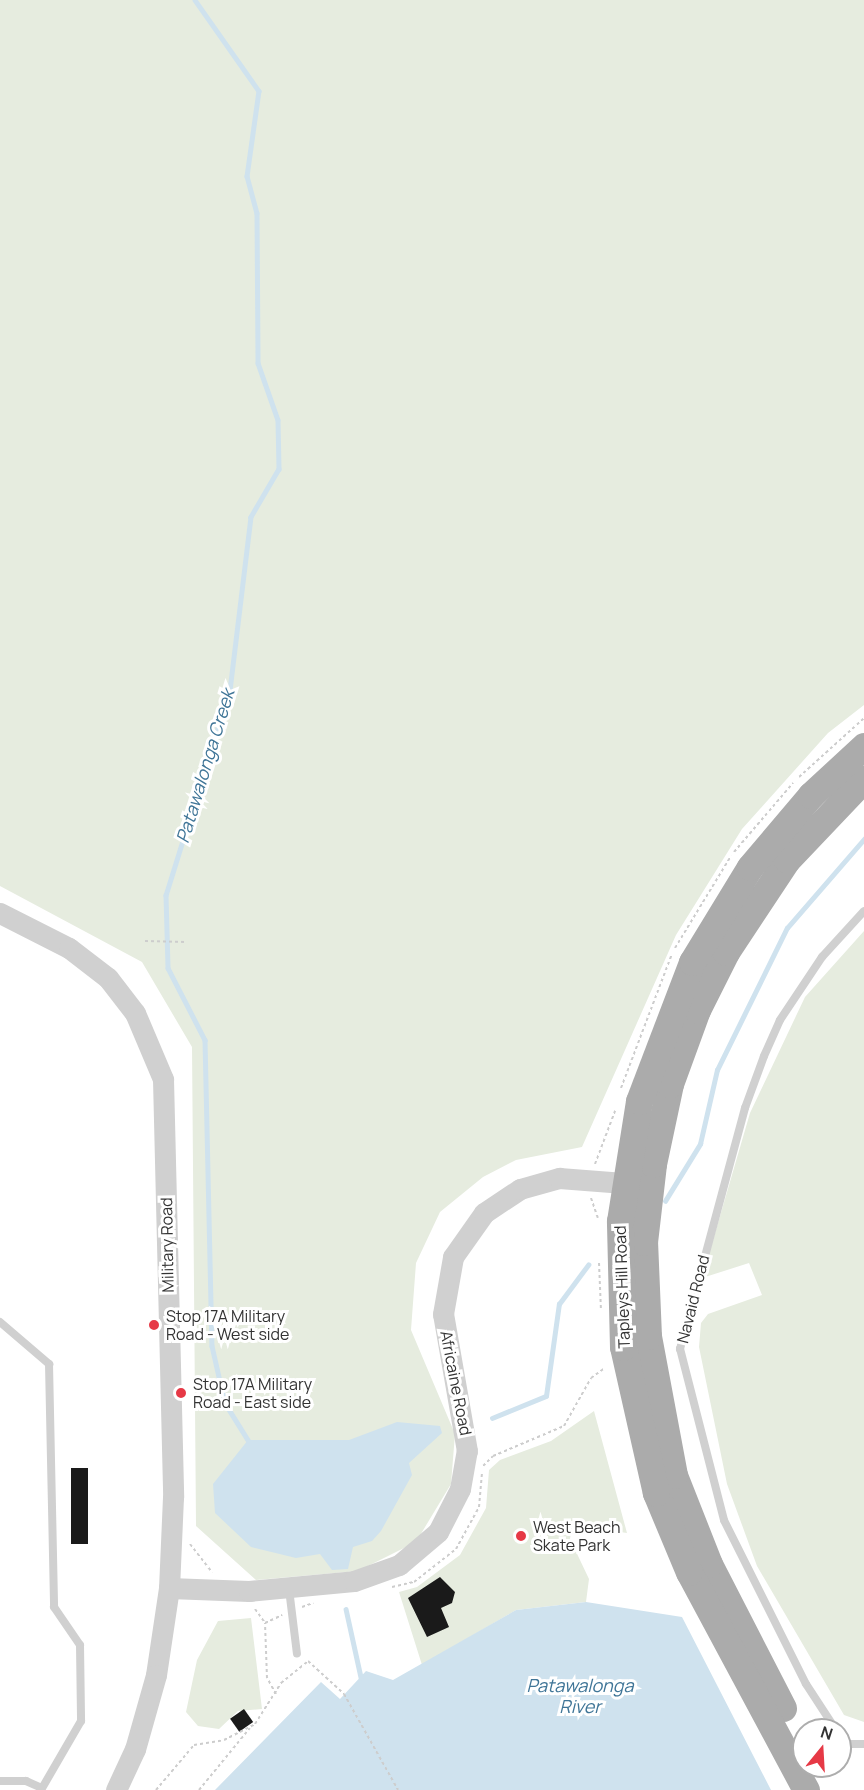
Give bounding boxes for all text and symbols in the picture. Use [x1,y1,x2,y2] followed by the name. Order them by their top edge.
[171,687,239,845] water label: Patawalonga Creek
[157,1197,177,1293] street label: Military Road
[610,1225,634,1349] street label: Tapleys Hill Road
[673,1253,713,1345] street label: Navaid Road
[166,1306,289,1344] place label: Stop 17A Military Road - West side
[147,1318,161,1332] marker: Stop 17A Military Road - West side
[436,1329,476,1437] street label: Africaine Road
[193,1374,312,1412] place label: Stop 17A Military Road - East side
[174,1386,188,1400] marker: Stop 17A Military Road - East side
[533,1517,621,1555] place label: West Beach Skate Park
[514,1529,528,1543] marker: West Beach Skate Park
[527,1675,633,1718] water label: Patawalonga River
[792,1718,852,1778] north arrow
[818,1721,836,1745] text: N

